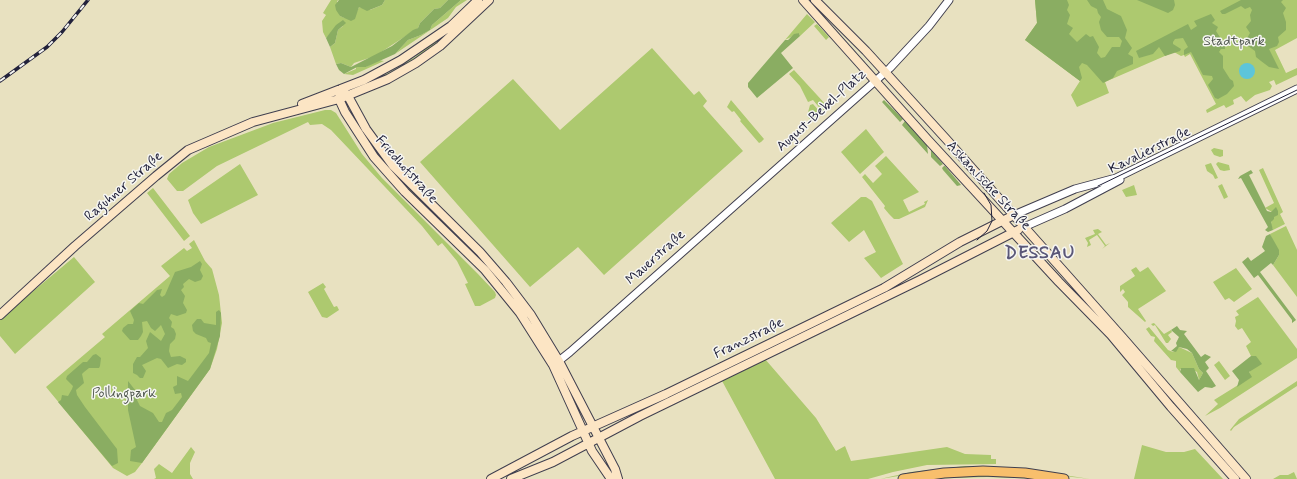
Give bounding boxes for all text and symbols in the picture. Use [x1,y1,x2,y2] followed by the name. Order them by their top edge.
[1203,34,1265,50] park label: Stadtpark
[774,66,870,156] street label: August-Bebel-Platz
[1106,124,1194,178] street label: Kavalierstraße
[371,133,441,207] street label: Friedhofstraße
[942,138,1034,234] street label: Askanische Straße
[82,149,166,225] street label: Raguhner Straße
[623,227,689,289] street label: Mauerstraße
[1005,243,1075,265] district label: DESSAU
[711,315,787,363] street label: Franzstraße
[92,386,156,402] park label: Pollingpark

